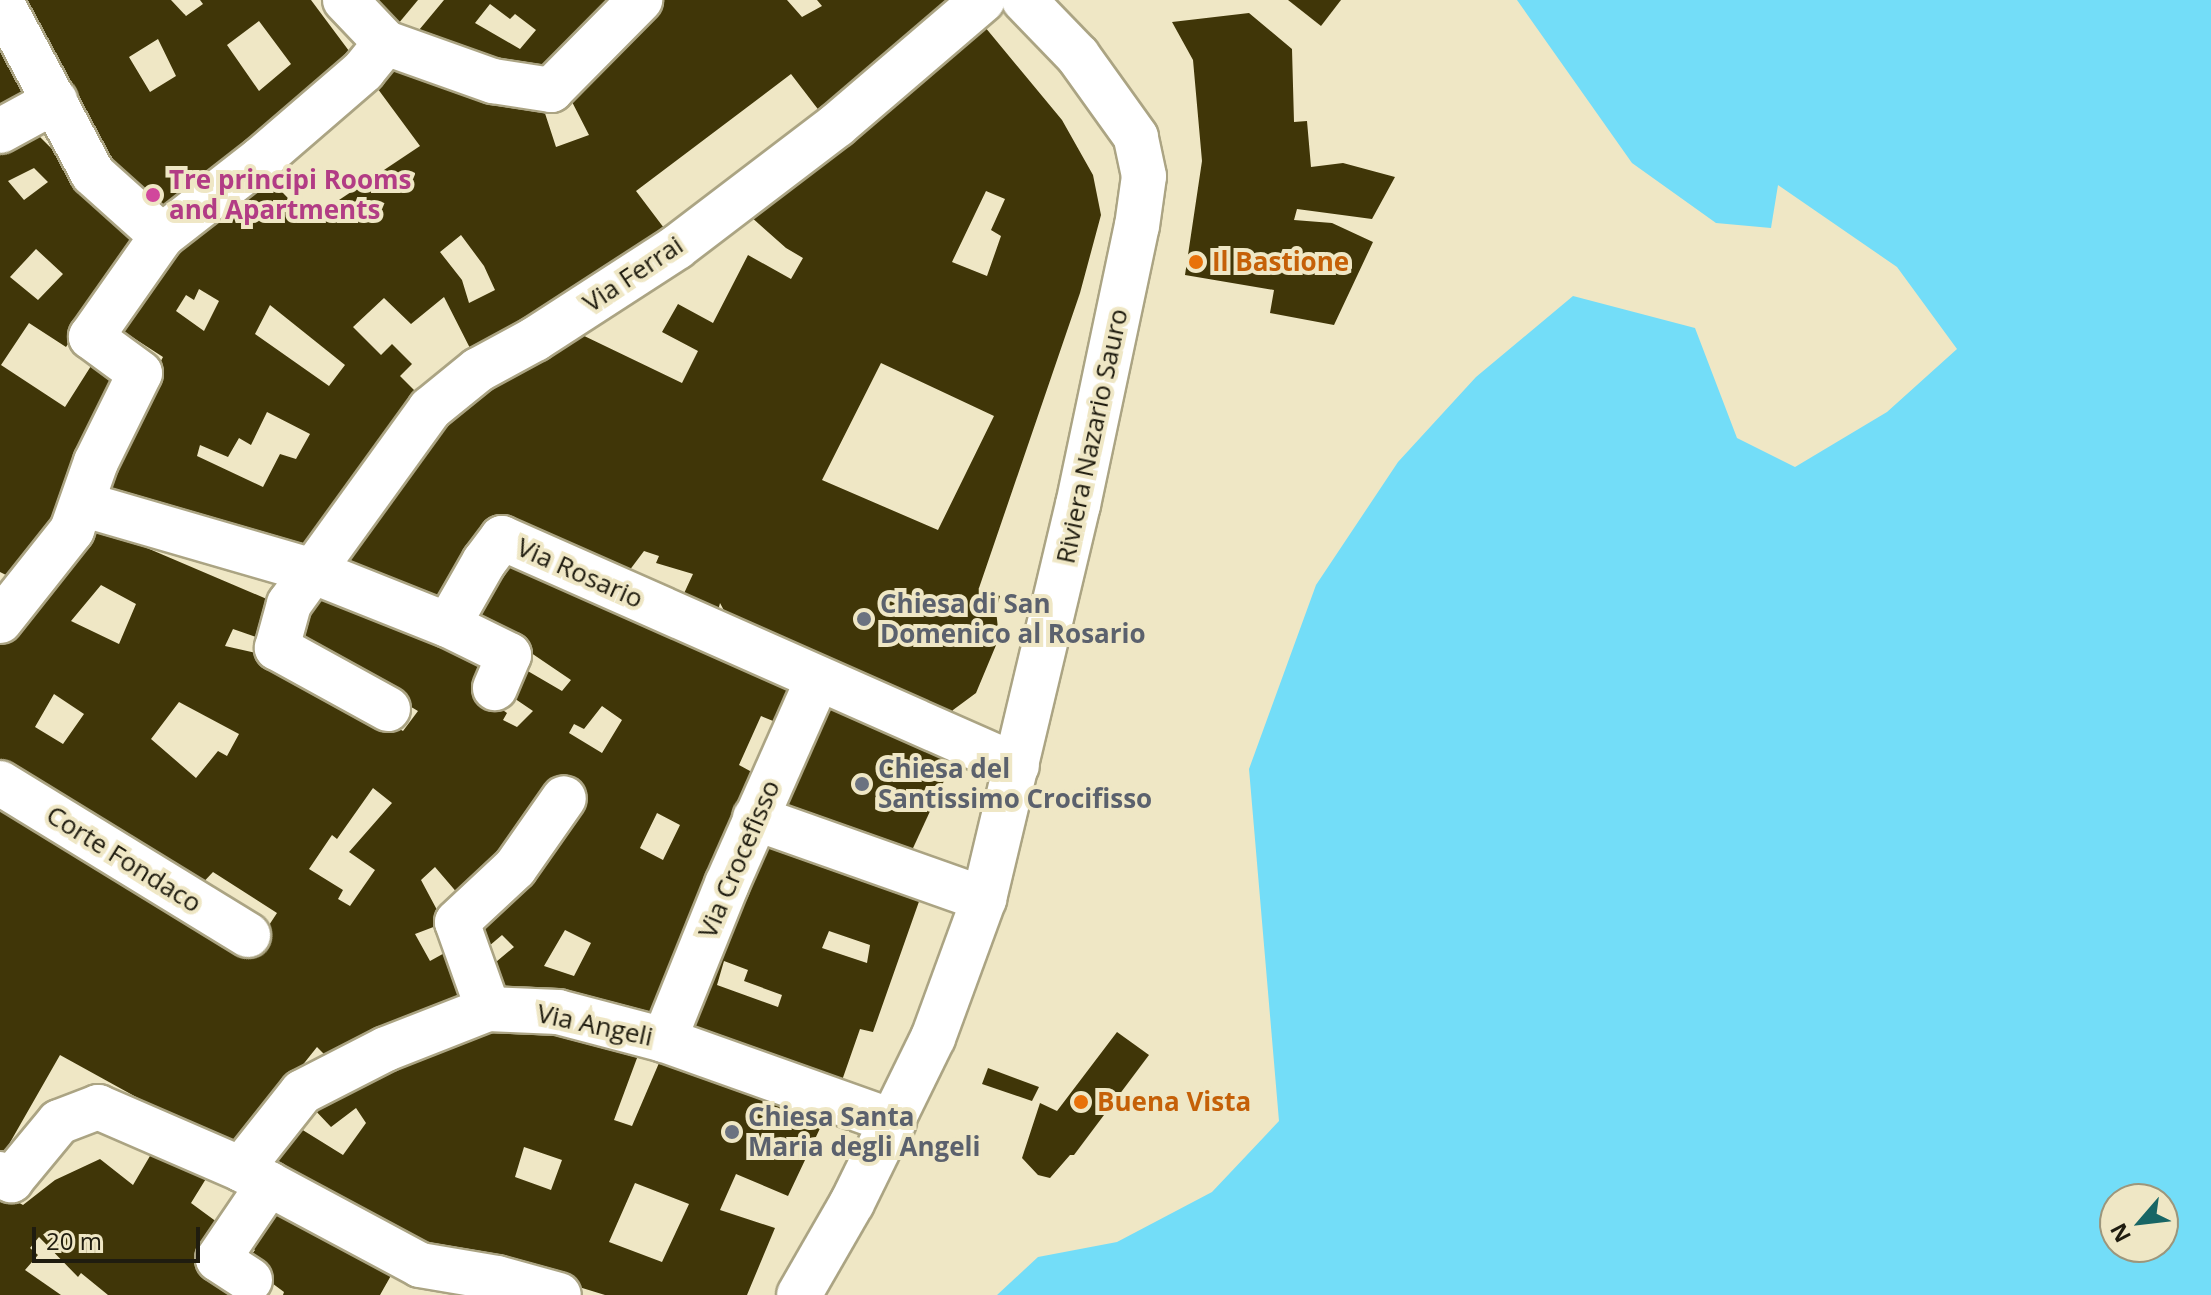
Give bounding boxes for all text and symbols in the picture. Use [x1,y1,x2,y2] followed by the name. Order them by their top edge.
[169,164,412,226] place label: Tre principi Rooms and Apartments
[144,186,162,204] marker: Tre principi Rooms and Apartments
[577,229,689,319] street label: Via Ferrai
[1212,246,1349,278] place label: Il Bastione
[1187,253,1205,271] marker: Il Bastione
[1050,306,1134,566] street label: Riviera Nazario Sauro
[512,531,648,615] street label: Via Rosario
[880,588,1146,650] place label: Chiesa di San Domenico al Rosario
[855,610,873,628] marker: Chiesa di San Domenico al Rosario
[878,753,1152,814] place label: Chiesa del Santissimo Crocifisso
[692,775,786,943] street label: Via Crocefisso
[853,775,871,793] marker: Chiesa del Santissimo Crocifisso
[41,799,207,919] street label: Corte Fondaco
[534,998,656,1052] street label: Via Angeli
[1097,1086,1251,1118] place label: Buena Vista
[1072,1093,1090,1111] marker: Buena Vista
[748,1101,980,1162] place label: Chiesa Santa Maria degli Angeli
[723,1123,741,1141] marker: Chiesa Santa Maria degli Angeli
[2099,1183,2179,1263] north arrow
[36,1211,204,1261] scale bar
[2102,1218,2137,1248] text: N
[46,1224,102,1257] text: 20 m

